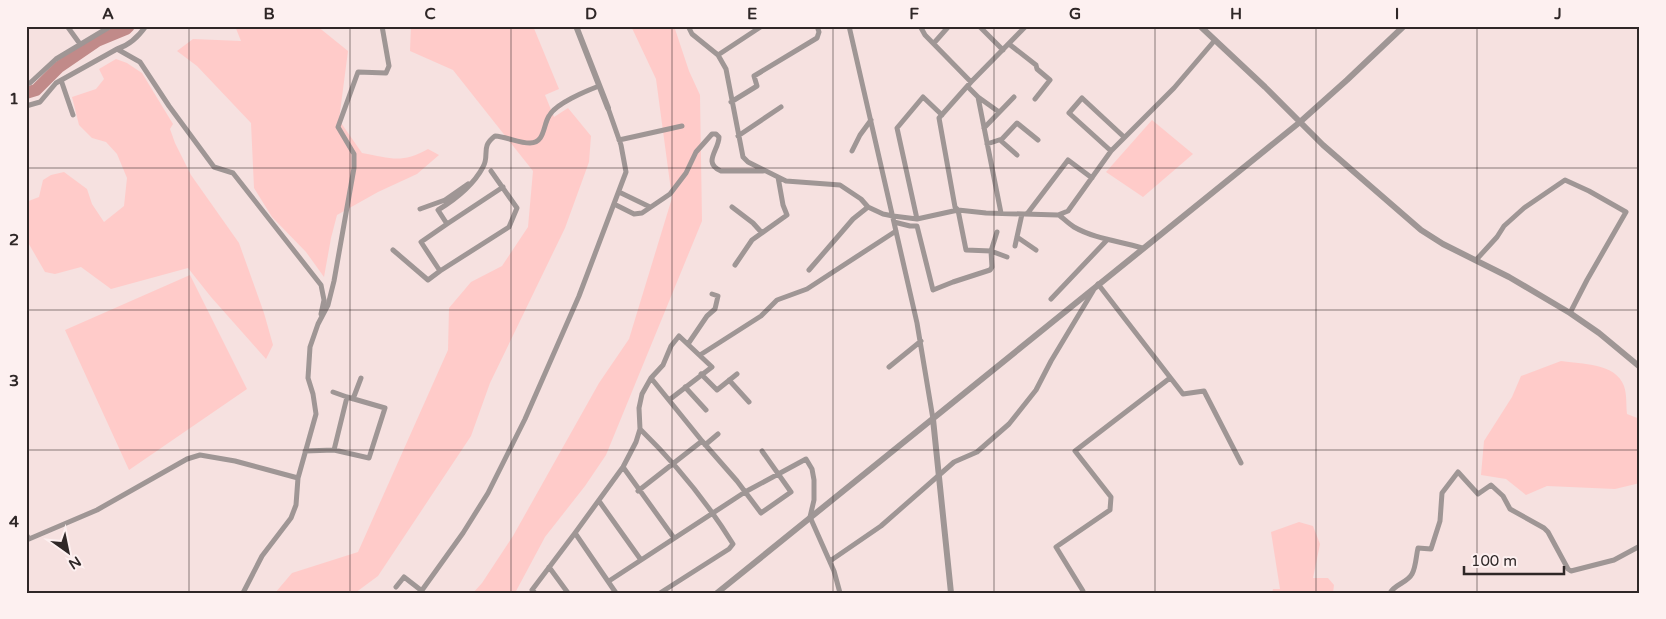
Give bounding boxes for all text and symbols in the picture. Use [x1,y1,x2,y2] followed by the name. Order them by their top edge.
[102,4,114,24] text: A
[263,4,275,24] text: B
[424,4,436,24] text: C
[585,4,597,24] text: D
[747,4,757,24] text: E
[909,4,919,24] text: F
[1069,4,1081,24] text: G
[1230,4,1242,24] text: H
[1395,4,1399,24] text: I
[1553,4,1562,24] text: J
[9,89,19,109] text: 1
[9,230,19,250] text: 2
[9,371,19,391] text: 3
[9,512,19,532] text: 4
[42,526,92,576] north arrow
[1464,544,1564,576] scale bar
[65,552,84,573] text: N
[1471,552,1517,570] text: 100 m

